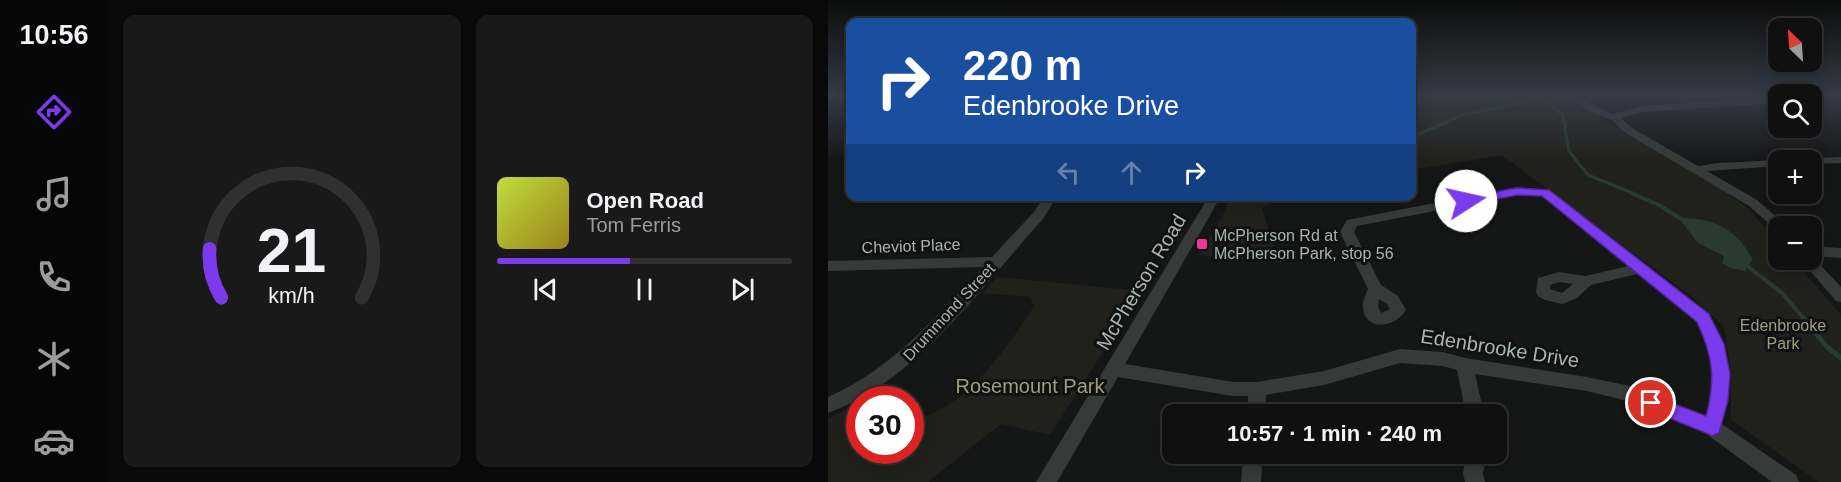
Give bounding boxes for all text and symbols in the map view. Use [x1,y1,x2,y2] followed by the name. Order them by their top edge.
[1768,18,1822,72] north arrow
[1768,18,1822,270] map controls
[19,20,89,50] text: 10:56
[864,42,942,120] icon: right
[963,42,1082,89] text: 220 m
[1768,84,1822,138] button: search
[33,91,75,133] icon: directions
[963,91,1179,121] text: Edenbrooke Drive
[1768,150,1822,204] button: +
[1052,156,1085,189] icon: left
[1115,156,1148,189] icon: ahead
[1178,156,1211,189] icon: right
[1434,169,1498,233] position arrow
[33,173,75,215] icon: music
[587,188,704,213] text: Open Road
[1092,210,1190,354] street label: McPherson Road
[587,214,681,236] text: Tom Ferris
[257,216,326,285] text: 21
[1768,216,1822,270] button: −
[1214,227,1394,262] place label: McPherson Rd at McPherson Park, stop 56
[861,236,961,256] street label: Cheviot Place
[1195,237,1209,251] marker: McPherson Rd at McPherson Park, stop 56
[33,256,75,298] icon: phone
[900,260,999,364] street label: Drummond Street
[529,273,562,306] icon: previous
[628,273,661,306] icon: pause
[726,273,759,306] icon: next
[269,284,315,308] text: km/h
[1740,317,1826,352] park label: Edenbrooke Park
[1419,325,1581,371] street label: Edenbrooke Drive
[33,338,75,380] icon: climate
[956,375,1105,397] park label: Rosemount Park
[1625,377,1676,428] pin
[846,386,924,464] speed limit sign: 30
[1634,386,1667,419] icon: arrive
[33,420,75,462] icon: car
[1227,421,1442,446] text: 10:57 · 1 min · 240 m

